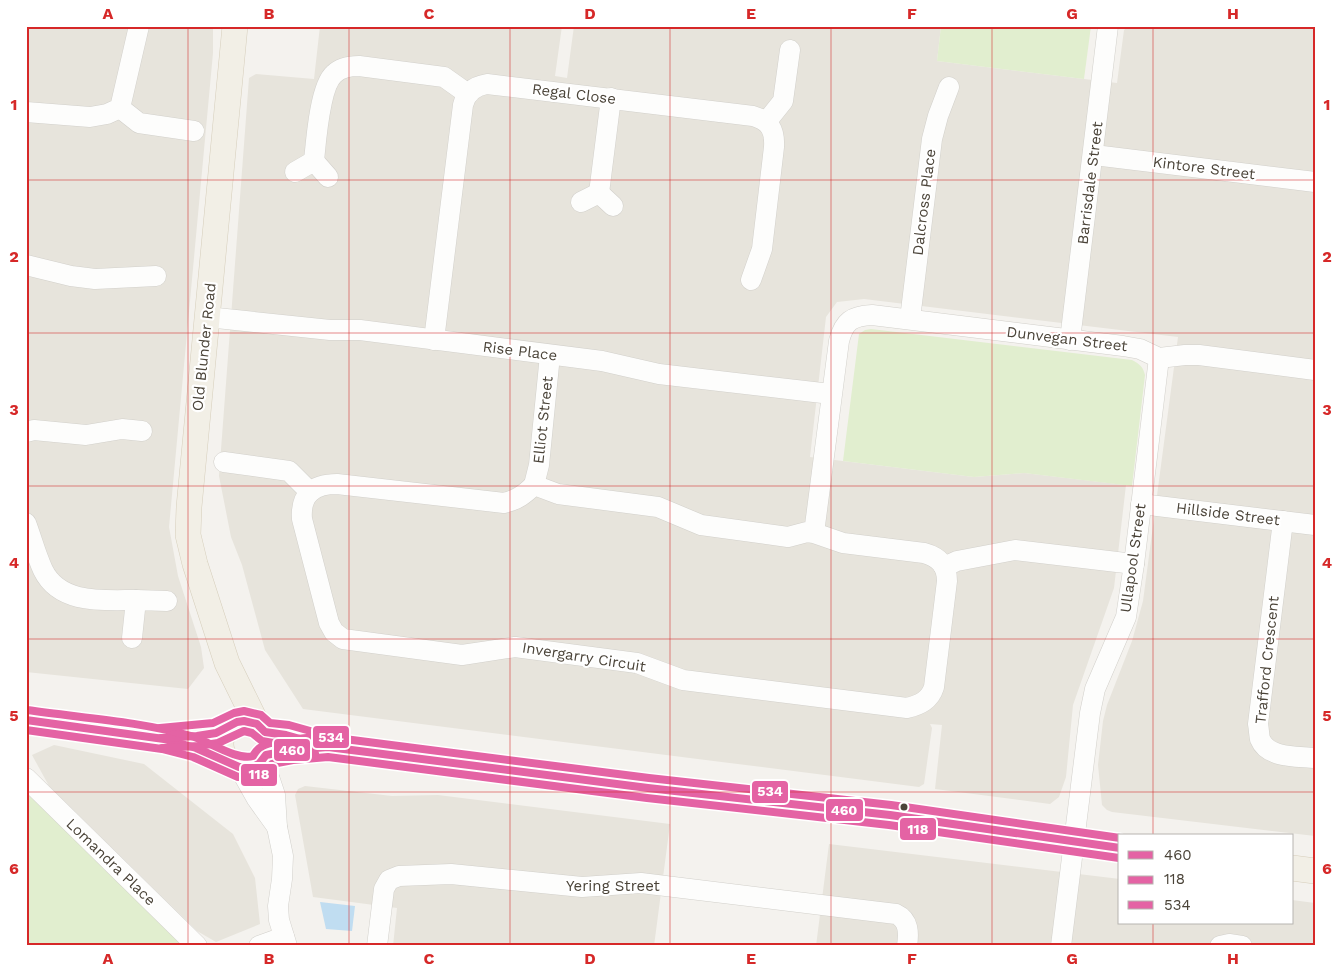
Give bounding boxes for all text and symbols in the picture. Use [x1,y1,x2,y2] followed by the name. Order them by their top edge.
[103,4,114,23] text: A
[264,4,275,23] text: B
[424,4,435,23] text: C
[584,4,596,23] text: D
[746,4,756,23] text: E
[907,4,917,23] text: F
[1066,4,1078,23] text: G
[1227,4,1239,23] text: H
[531,80,617,108] street label: Regal Close
[11,95,17,114] text: 1
[1324,95,1330,114] text: 1
[1074,120,1107,246] street label: Barrisdale Street
[909,148,939,256] street label: Dalcross Place
[1152,153,1257,183] street label: Kintore Street
[9,247,19,266] text: 2
[1322,247,1332,266] text: 2
[188,282,220,412] street label: Old Blunder Road
[1006,323,1129,355] street label: Dunvegan Street
[482,338,558,364] street label: Rise Place
[529,375,557,465] street label: Elliot Street
[9,400,19,419] text: 3
[1322,400,1332,419] text: 3
[1175,499,1282,529] street label: Hillside Street
[1116,502,1150,614] street label: Ullapool Street
[9,553,19,572] text: 4
[1322,553,1332,572] text: 4
[1251,594,1283,725] street label: Trafford Crescent
[521,638,648,676] street label: Invergarry Circuit
[9,706,19,725] text: 5
[1322,706,1332,725] text: 5
[312,725,350,749] line badge: 534
[318,729,344,745] text: 534
[273,738,311,762] line badge: 460
[279,742,305,758] text: 460
[240,763,278,787] line badge: 118
[249,766,270,782] text: 118
[751,780,789,804] line badge: 534
[757,783,783,799] text: 534
[825,798,864,822] line badge: 460
[831,802,857,818] text: 460
[899,802,909,812] unlabelled marker
[62,815,160,909] street label: Lomandra Place
[899,817,937,841] line badge: 118
[908,821,929,837] text: 118
[1118,834,1294,924] legend
[1164,846,1192,864] text: 460
[9,859,19,878] text: 6
[1322,859,1332,878] text: 6
[1164,870,1185,888] text: 118
[566,877,661,895] street label: Yering Street
[1164,896,1191,914] text: 534
[103,949,114,968] text: A
[264,949,275,968] text: B
[424,949,435,968] text: C
[584,949,596,968] text: D
[746,949,756,968] text: E
[907,949,917,968] text: F
[1066,949,1078,968] text: G
[1227,949,1239,968] text: H

